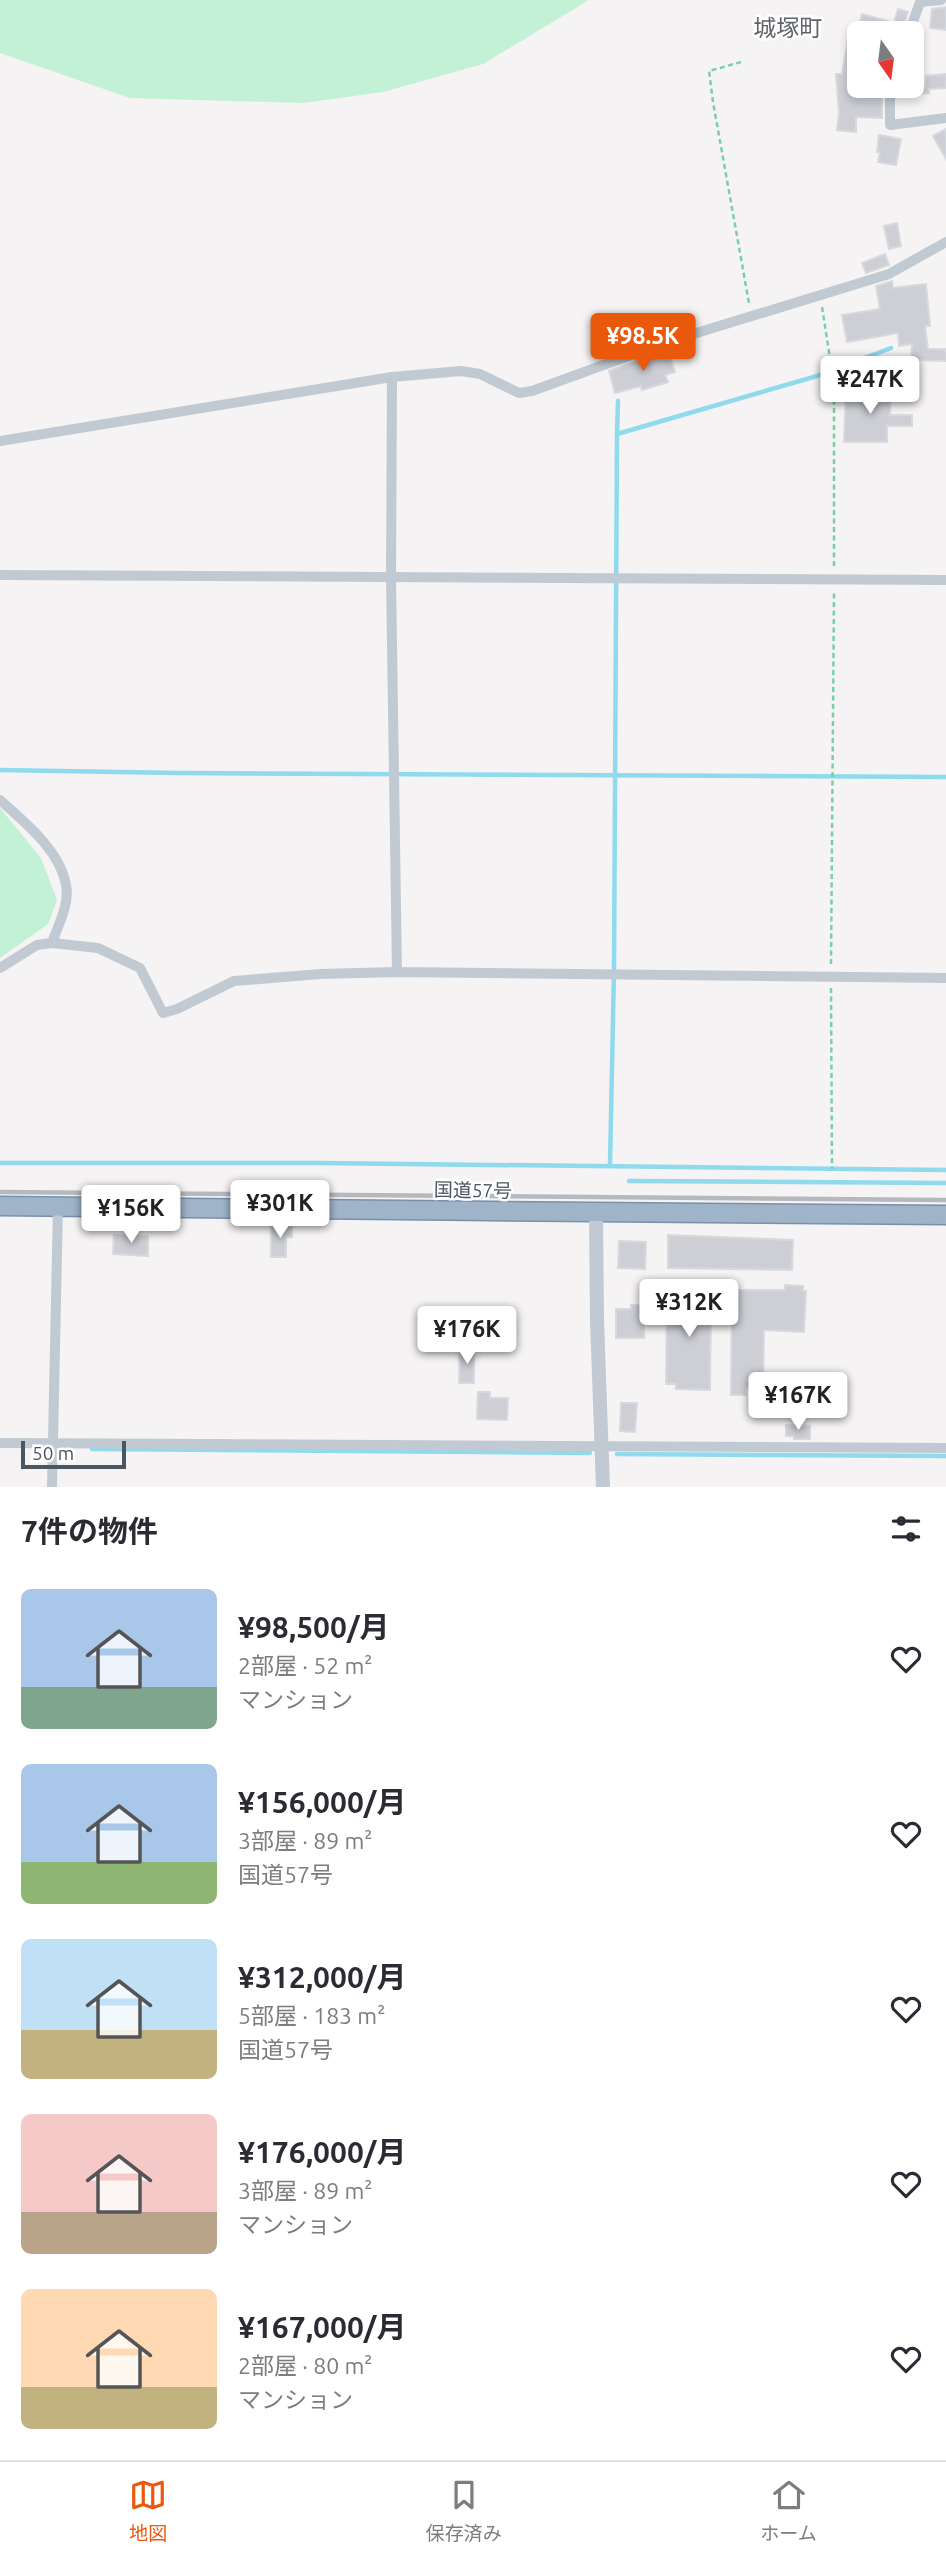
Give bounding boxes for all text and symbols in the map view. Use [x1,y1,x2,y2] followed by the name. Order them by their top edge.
[754,15,823,40] district label: 城塚町
[847,21,924,98] north arrow
[847,21,924,98] map controls
[586,314,700,373] pin: ¥98.5K
[607,323,679,348] text: ¥98.5K
[821,356,919,416] pin: ¥247K
[836,366,904,391] text: ¥247K
[434,1178,512,1202] street label: 国道57号
[231,1180,329,1240] pin: ¥301K
[82,1186,180,1245] pin: ¥156K
[246,1190,314,1215] text: ¥301K
[97,1195,165,1220] text: ¥156K
[640,1280,738,1339] pin: ¥312K
[655,1289,723,1314] text: ¥312K
[418,1306,516,1366] pin: ¥176K
[433,1316,501,1341] text: ¥176K
[749,1372,847,1432] pin: ¥167K
[764,1382,832,1407] text: ¥167K
[21,1438,126,1470] scale bar
[32,1442,74,1464] text: 50 m
[887,1510,925,1548] icon: filters
[21,1514,158,1548] text: 7件の物件
[238,1610,390,1644] text: ¥98,500/月
[77,1617,161,1701] icon: home
[887,1640,925,1678] icon: heart
[238,1653,372,1678] text: 2部屋 · 52 m²
[238,1687,353,1712] text: マンション
[238,1785,406,1819] text: ¥156,000/月
[77,1792,161,1876] icon: home
[887,1815,925,1853] icon: heart
[238,1828,372,1853] text: 3部屋 · 89 m²
[238,1862,333,1887] text: 国道57号
[238,1960,406,1994] text: ¥312,000/月
[77,1967,161,2051] icon: home
[887,1990,925,2028] icon: heart
[238,2003,385,2028] text: 5部屋 · 183 m²
[238,2037,333,2062] text: 国道57号
[238,2135,406,2169] text: ¥176,000/月
[77,2142,161,2226] icon: home
[887,2165,925,2203] icon: heart
[238,2178,372,2203] text: 3部屋 · 89 m²
[238,2212,353,2237] text: マンション
[238,2310,406,2344] text: ¥167,000/月
[77,2317,161,2401] icon: home
[887,2340,925,2378] icon: heart
[238,2353,372,2378] text: 2部屋 · 80 m²
[238,2387,353,2412] text: マンション
[129,2476,167,2545] tab: 地図
[426,2476,502,2545] tab: 保存済み
[760,2476,817,2545] tab: ホーム

